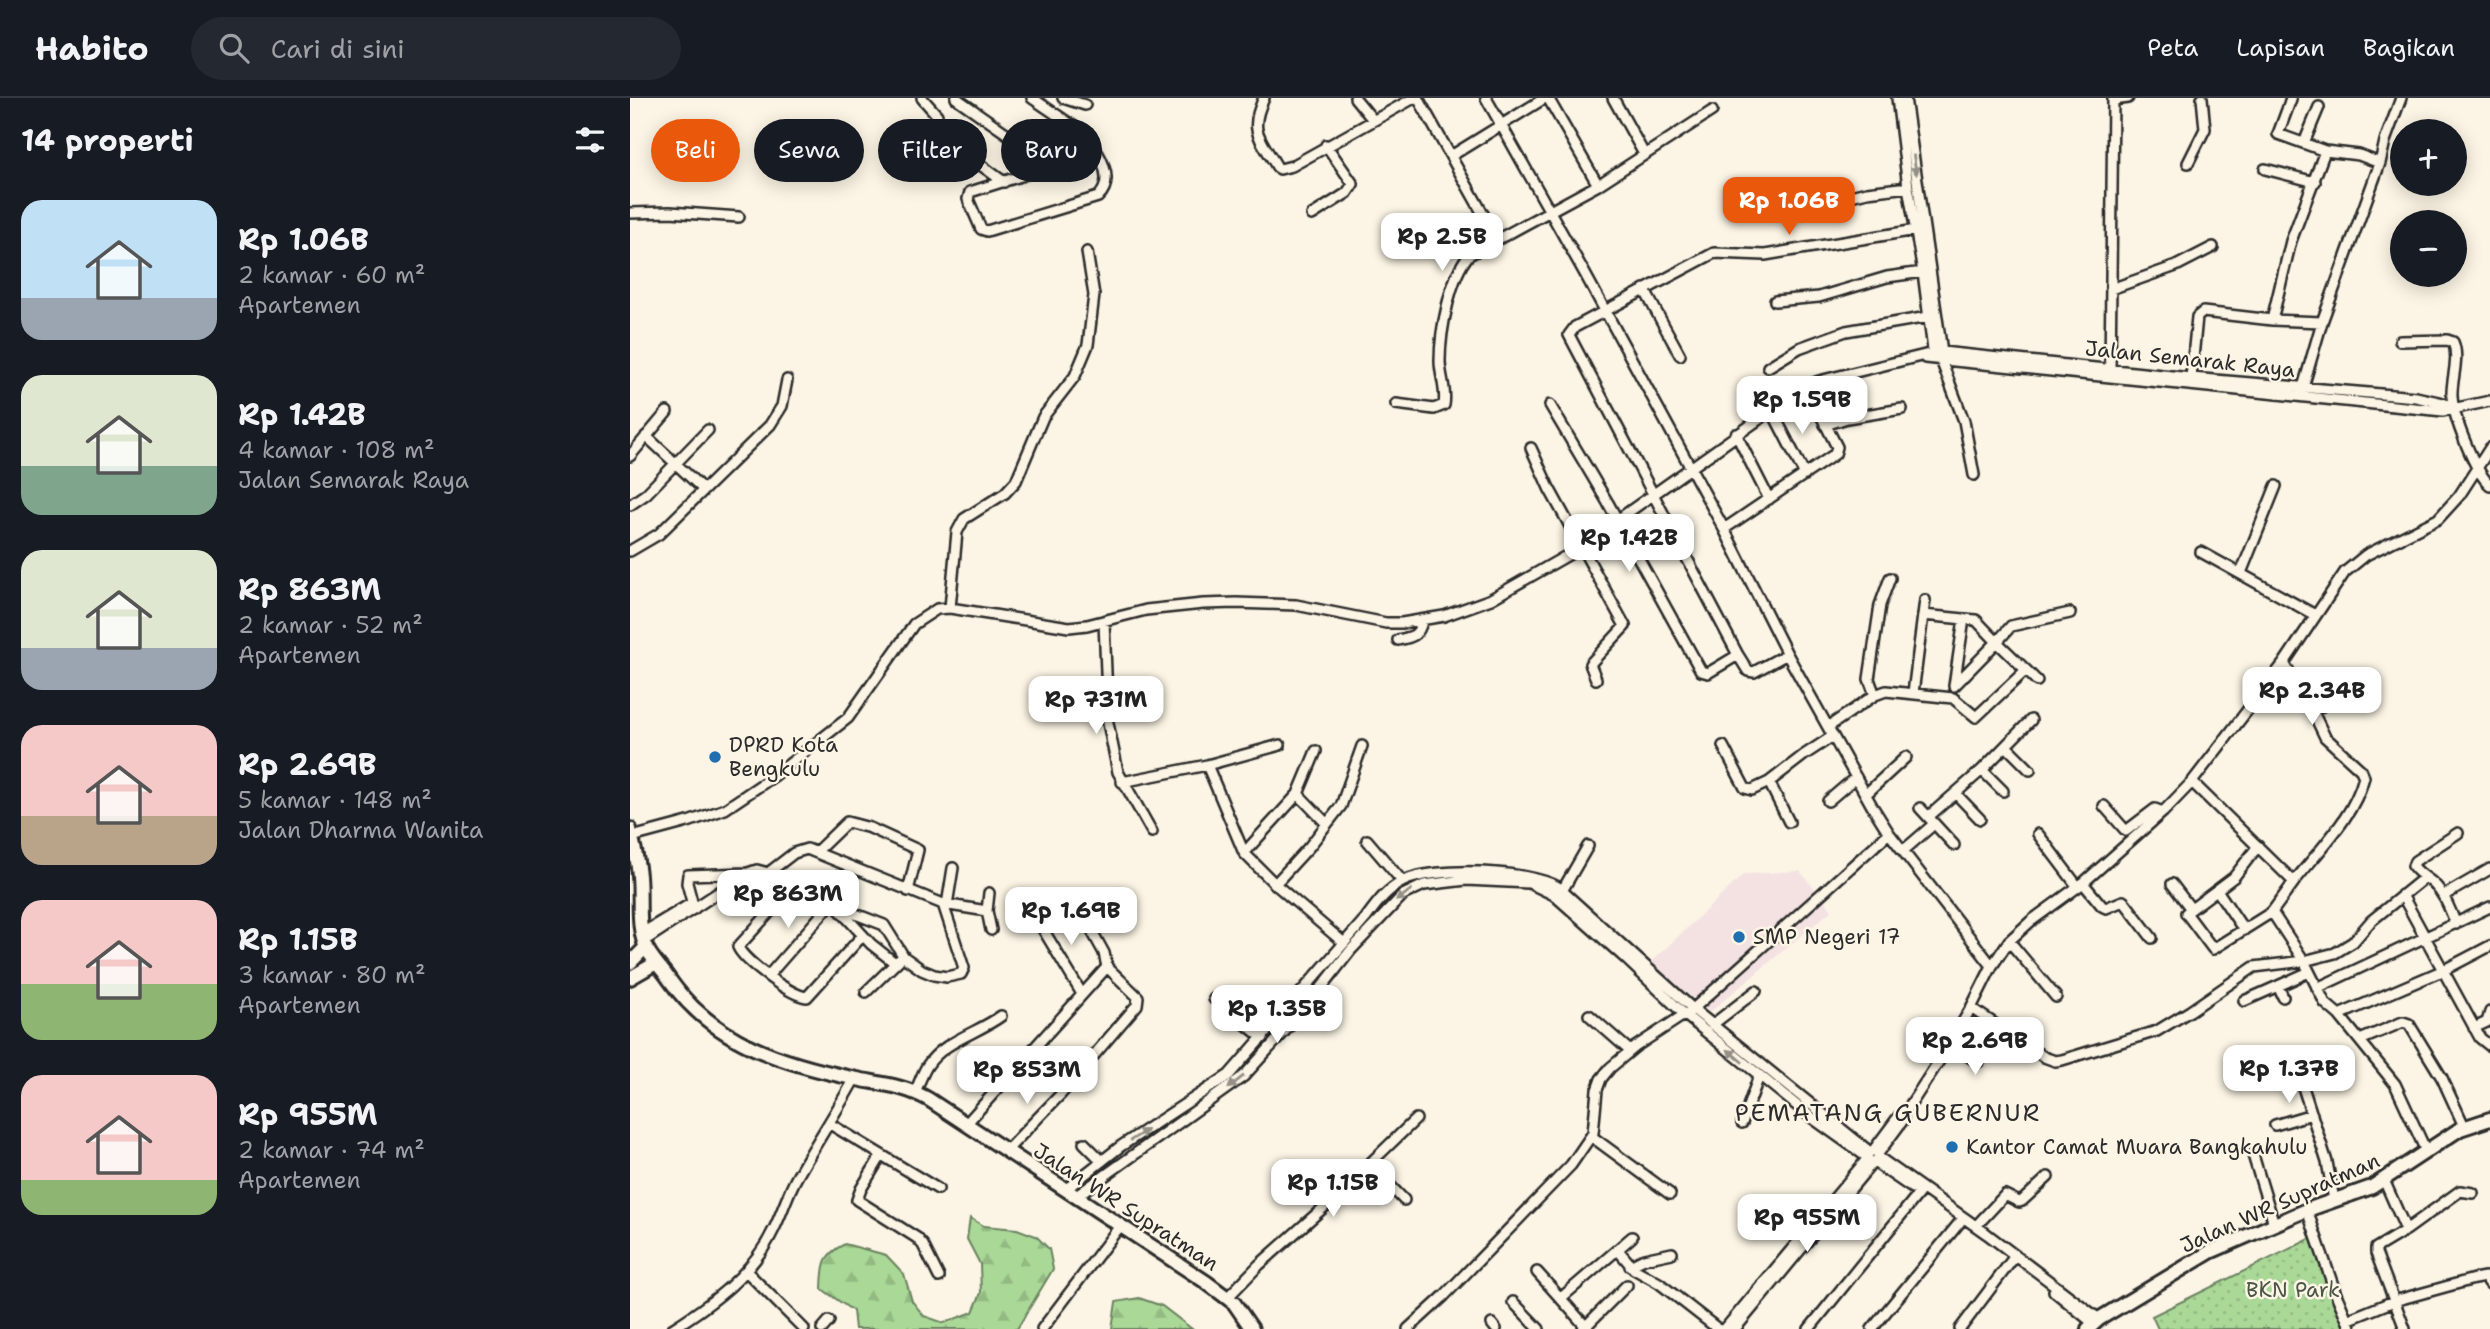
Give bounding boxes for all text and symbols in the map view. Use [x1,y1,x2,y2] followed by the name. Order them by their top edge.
[191,17,681,80] search box
[35,26,149,71] text: Habito
[215,29,253,67] icon: search
[271,31,405,66] text: Cari di sini
[2147,32,2198,64] text: Peta
[2236,32,2325,64] text: Lapisan
[2363,32,2455,64] text: Bagikan
[651,119,740,182] chip: Beli
[754,119,864,182] chip: Sewa
[878,119,987,182] chip: Filter
[1001,119,1102,182] chip: Baru
[2390,119,2467,287] map controls
[2390,119,2467,196] button: +
[21,120,194,161] text: 14 properti
[571,121,609,159] icon: filters
[1910,154,1921,176] one-way arrow
[1717,178,1861,237] pin: Rp 1.06B
[1739,185,1839,215] text: Rp 1.06B
[2390,210,2467,287] button: −
[1377,214,1507,273] pin: Rp 2.5B
[238,219,369,260] text: Rp 1.06B
[1397,221,1487,251] text: Rp 2.5B
[77,228,161,312] icon: home
[238,260,425,290] text: 2 kamar · 60 m²
[238,290,361,320] text: Apartemen
[2084,334,2296,384] street label: Jalan Semarak Raya
[1730,376,1874,436] pin: Rp 1.59B
[1753,384,1851,414] text: Rp 1.59B
[238,394,366,435] text: Rp 1.42B
[77,403,161,487] icon: home
[238,435,435,465] text: 4 kamar · 108 m²
[238,465,469,495] text: Jalan Semarak Raya
[1557,514,1701,574] pin: Rp 1.42B
[1580,522,1678,552] text: Rp 1.42B
[238,569,381,610] text: Rp 863M
[77,578,161,662] icon: home
[238,610,423,640] text: 2 kamar · 52 m²
[238,640,361,670] text: Apartemen
[2240,668,2384,727] pin: Rp 2.34B
[2258,675,2366,705] text: Rp 2.34B
[1031,676,1161,736] pin: Rp 731M
[1045,684,1147,714] text: Rp 731M
[729,731,838,783] place label: DPRD Kota Bengkulu
[238,744,377,785] text: Rp 2.69B
[707,749,723,765] marker: DPRD Kota Bengkulu
[77,753,161,837] icon: home
[238,785,432,815] text: 5 kamar · 148 m²
[238,815,483,845] text: Jalan Dharma Wanita
[723,870,853,930] pin: Rp 863M
[733,878,843,908] text: Rp 863M
[999,888,1143,947] pin: Rp 1.69B
[1395,888,1413,902] one-way arrow
[1021,895,1121,925] text: Rp 1.69B
[238,919,358,960] text: Rp 1.15B
[1753,923,1900,951] place label: SMP Negeri 17
[77,928,161,1012] icon: home
[1731,929,1747,945] marker: SMP Negeri 17
[238,960,425,990] text: 3 kamar · 80 m²
[1205,986,1349,1045] pin: Rp 1.35B
[238,990,361,1020] text: Apartemen
[1227,993,1327,1023] text: Rp 1.35B
[1903,1018,2047,1077] pin: Rp 2.69B
[1922,1025,2028,1055] text: Rp 2.69B
[962,1046,1092,1106] pin: Rp 853M
[2217,1046,2361,1105] pin: Rp 1.37B
[1726,1049,1744,1064] one-way arrow
[2239,1053,2339,1083] text: Rp 1.37B
[973,1054,1081,1084] text: Rp 853M
[1227,1074,1244,1089] one-way arrow
[238,1094,378,1135] text: Rp 955M
[1735,1097,2041,1129] district label: PEMATANG GUBERNUR
[77,1103,161,1187] icon: home
[1129,1129,1149,1142] one-way arrow
[1966,1133,2307,1161] place label: Kantor Camat Muara Bangkahulu
[238,1135,425,1165] text: 2 kamar · 74 m²
[1028,1137,1224,1277] street label: Jalan WR Supratman
[1944,1139,1960,1155] marker: Kantor Camat Muara Bangkahulu
[2176,1146,2384,1260] street label: Jalan WR Supratman
[1261,1160,1405,1219] pin: Rp 1.15B
[238,1165,361,1195] text: Apartemen
[1287,1167,1379,1197] text: Rp 1.15B
[1742,1194,1872,1254] pin: Rp 955M
[1754,1202,1860,1232] text: Rp 955M
[2246,1276,2340,1304] park label: BKN Park

